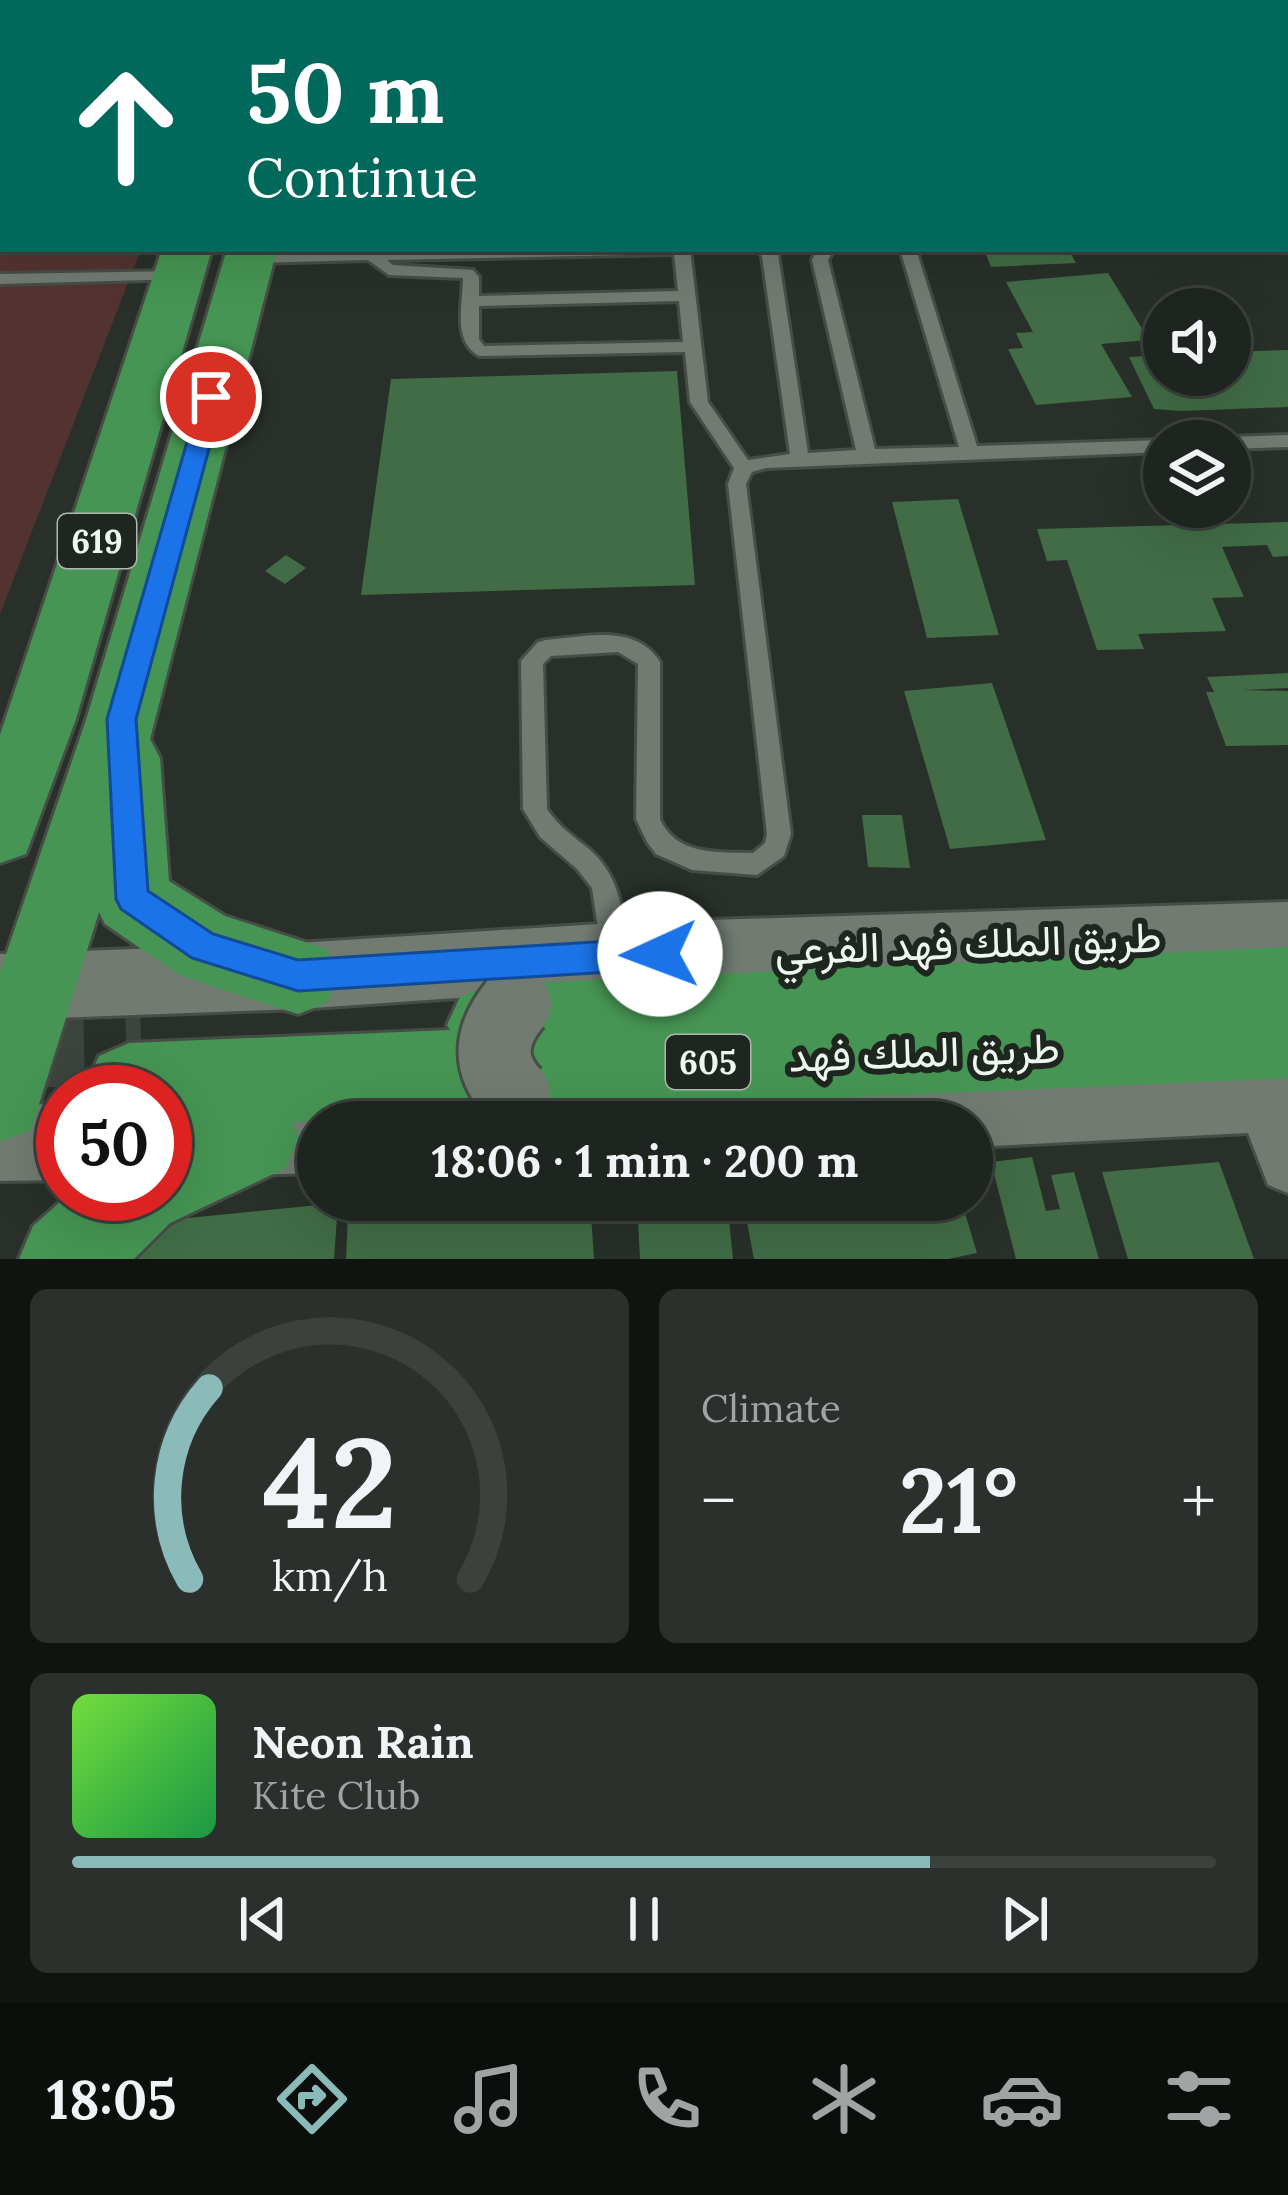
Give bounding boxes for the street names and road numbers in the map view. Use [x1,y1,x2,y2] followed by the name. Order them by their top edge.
[58,514,136,568] road number: 619
[774,909,1163,985] street label: طريق الملك فهد الفرعي
[788,1020,1060,1084] street label: طريق الملك فهد
[666,1035,750,1089] road number: 605

